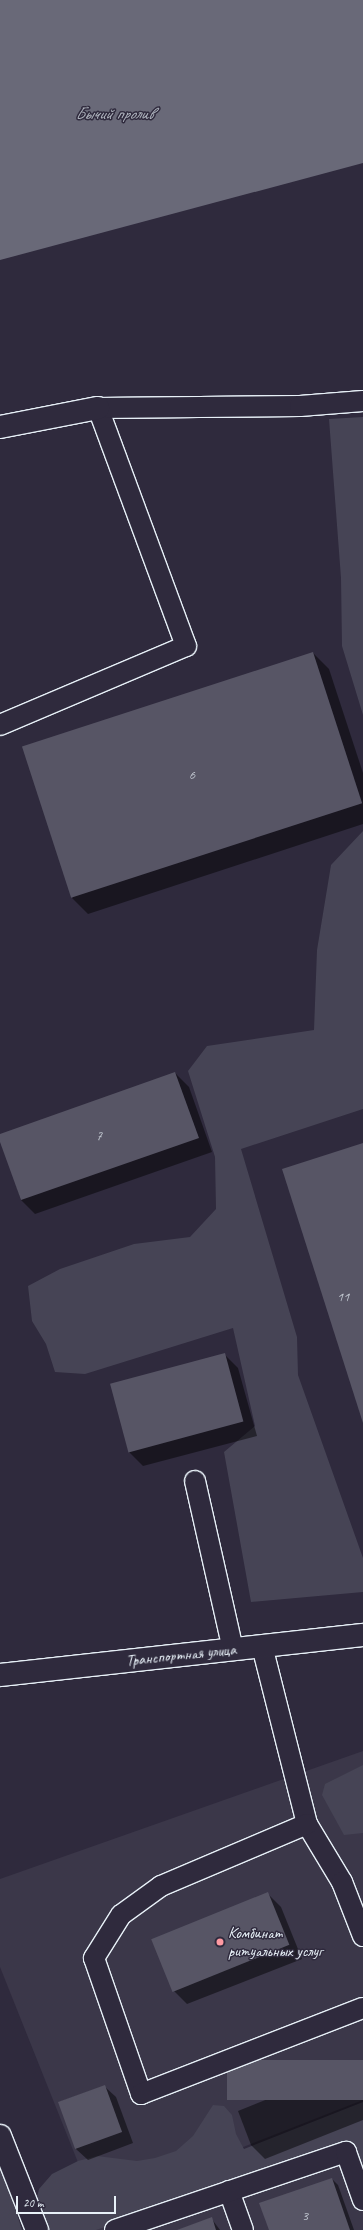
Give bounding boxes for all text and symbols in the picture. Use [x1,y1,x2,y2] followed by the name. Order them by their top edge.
[75,104,153,124] water label: Бычий пролив
[189,767,195,783] house number: 6
[96,1128,102,1144] house number: 7
[337,1289,349,1305] house number: 11
[124,1640,238,1670] street label: Транспортная улица
[228,1923,322,1961] place label: Комбинат ритуальных услуг
[215,1937,225,1947] marker: Комбинат ритуальных услуг
[18,2188,118,2214] scale bar
[23,2195,43,2211] text: 20 m
[302,2208,308,2224] house number: 3

